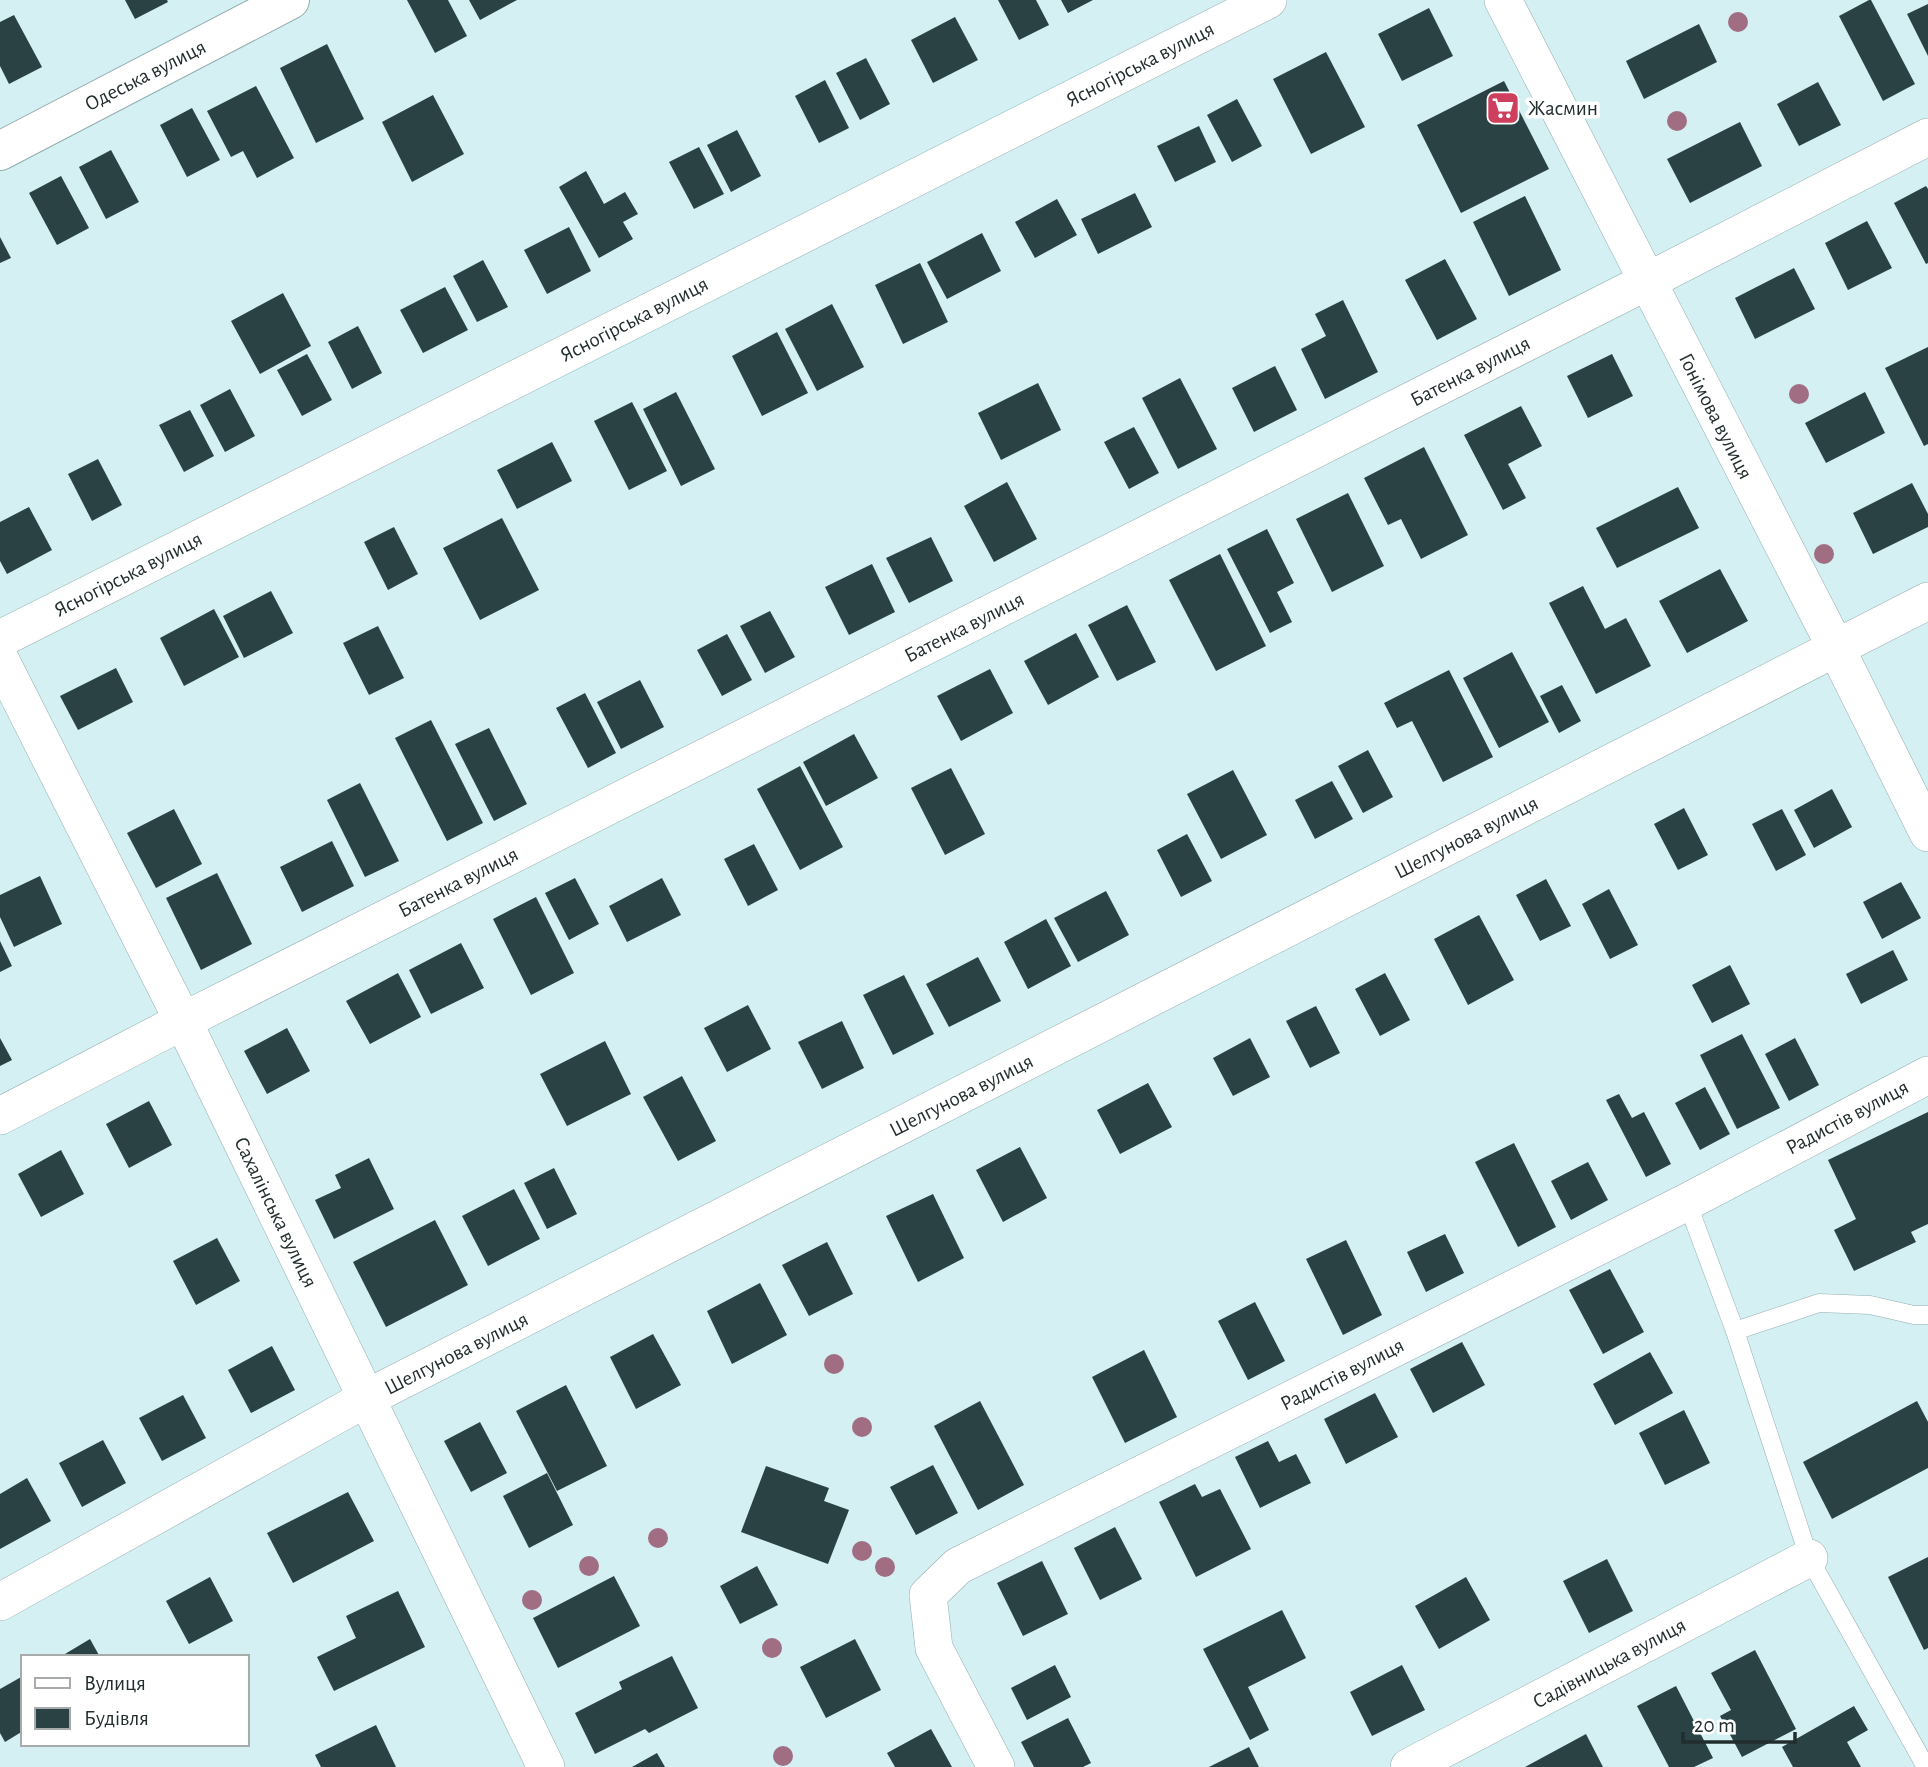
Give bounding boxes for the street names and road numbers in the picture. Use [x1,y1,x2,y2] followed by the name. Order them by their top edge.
[1063,18,1218,111] street label: Ясногірська вулиця
[81,36,209,115] street label: Одеська вулиця
[557,273,712,366] street label: Ясногірська вулиця
[1407,332,1534,411] street label: Батенка вулиця
[1675,350,1756,483] street label: Гонімова вулиця
[51,528,206,621] street label: Ясногірська вулиця
[901,588,1028,667] street label: Батенка вулиця
[1391,792,1542,883] street label: Шелгунова вулиця
[395,843,522,922] street label: Батенка вулиця
[886,1050,1037,1141] street label: Шелгунова вулиця
[1782,1076,1912,1159] street label: Радистів вулиця
[230,1134,321,1291] street label: Сахалінська вулиця
[381,1308,532,1399] street label: Шелгунова вулиця
[1277,1334,1407,1415] street label: Радистів вулиця
[1529,1614,1689,1713] street label: Садівницька вулиця

